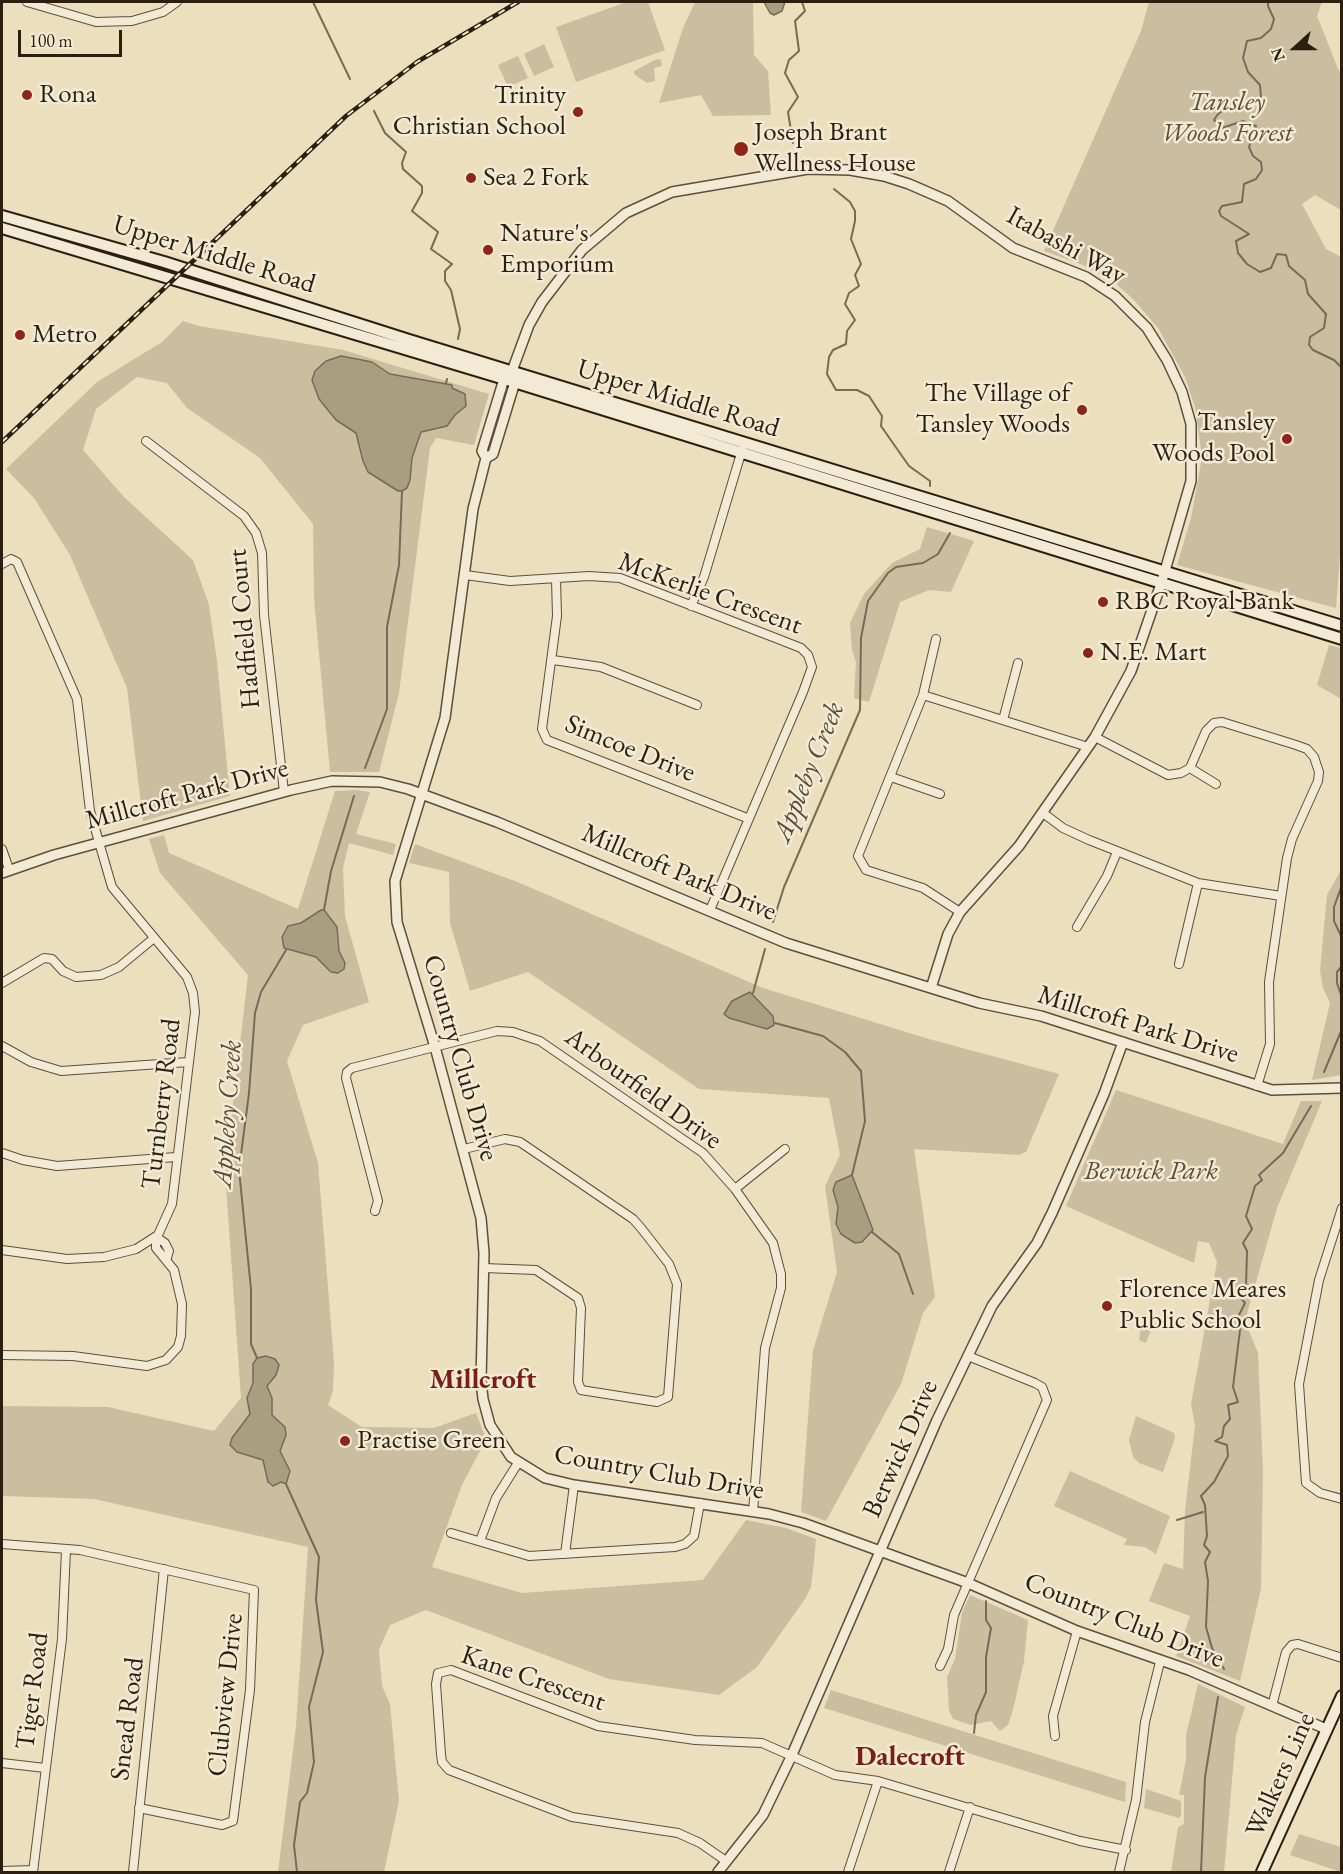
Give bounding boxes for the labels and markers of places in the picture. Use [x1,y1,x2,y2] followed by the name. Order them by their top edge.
[39,79,97,111] place label: Rona
[393,80,566,143] place label: Trinity Christian School
[20,88,34,102] marker: Rona
[571,105,585,119] marker: Trinity Christian School
[754,117,916,180] place label: Joseph Brant Wellness House
[732,140,750,158] marker: Joseph Brant Wellness House
[483,162,589,194] place label: Sea 2 Fork
[464,171,478,185] marker: Sea 2 Fork
[500,218,614,281] place label: Nature's Emporium
[481,243,495,257] marker: Nature's Emporium
[32,319,97,351] place label: Metro
[13,328,27,342] marker: Metro
[916,378,1070,441] place label: The Village of Tansley Woods
[1075,403,1089,417] marker: The Village of Tansley Woods
[1152,407,1275,470] place label: Tansley Woods Pool
[1280,432,1294,446] marker: Tansley Woods Pool
[1115,586,1294,618] place label: RBC Royal Bank
[1096,595,1110,609] marker: RBC Royal Bank
[1100,637,1206,669] place label: N.E. Mart
[1081,646,1095,660] marker: N.E. Mart
[1119,1274,1286,1337] place label: Florence Meares Public School
[1100,1299,1114,1313] marker: Florence Meares Public School
[357,1425,506,1457] place label: Practise Green
[338,1434,352,1448] marker: Practise Green

